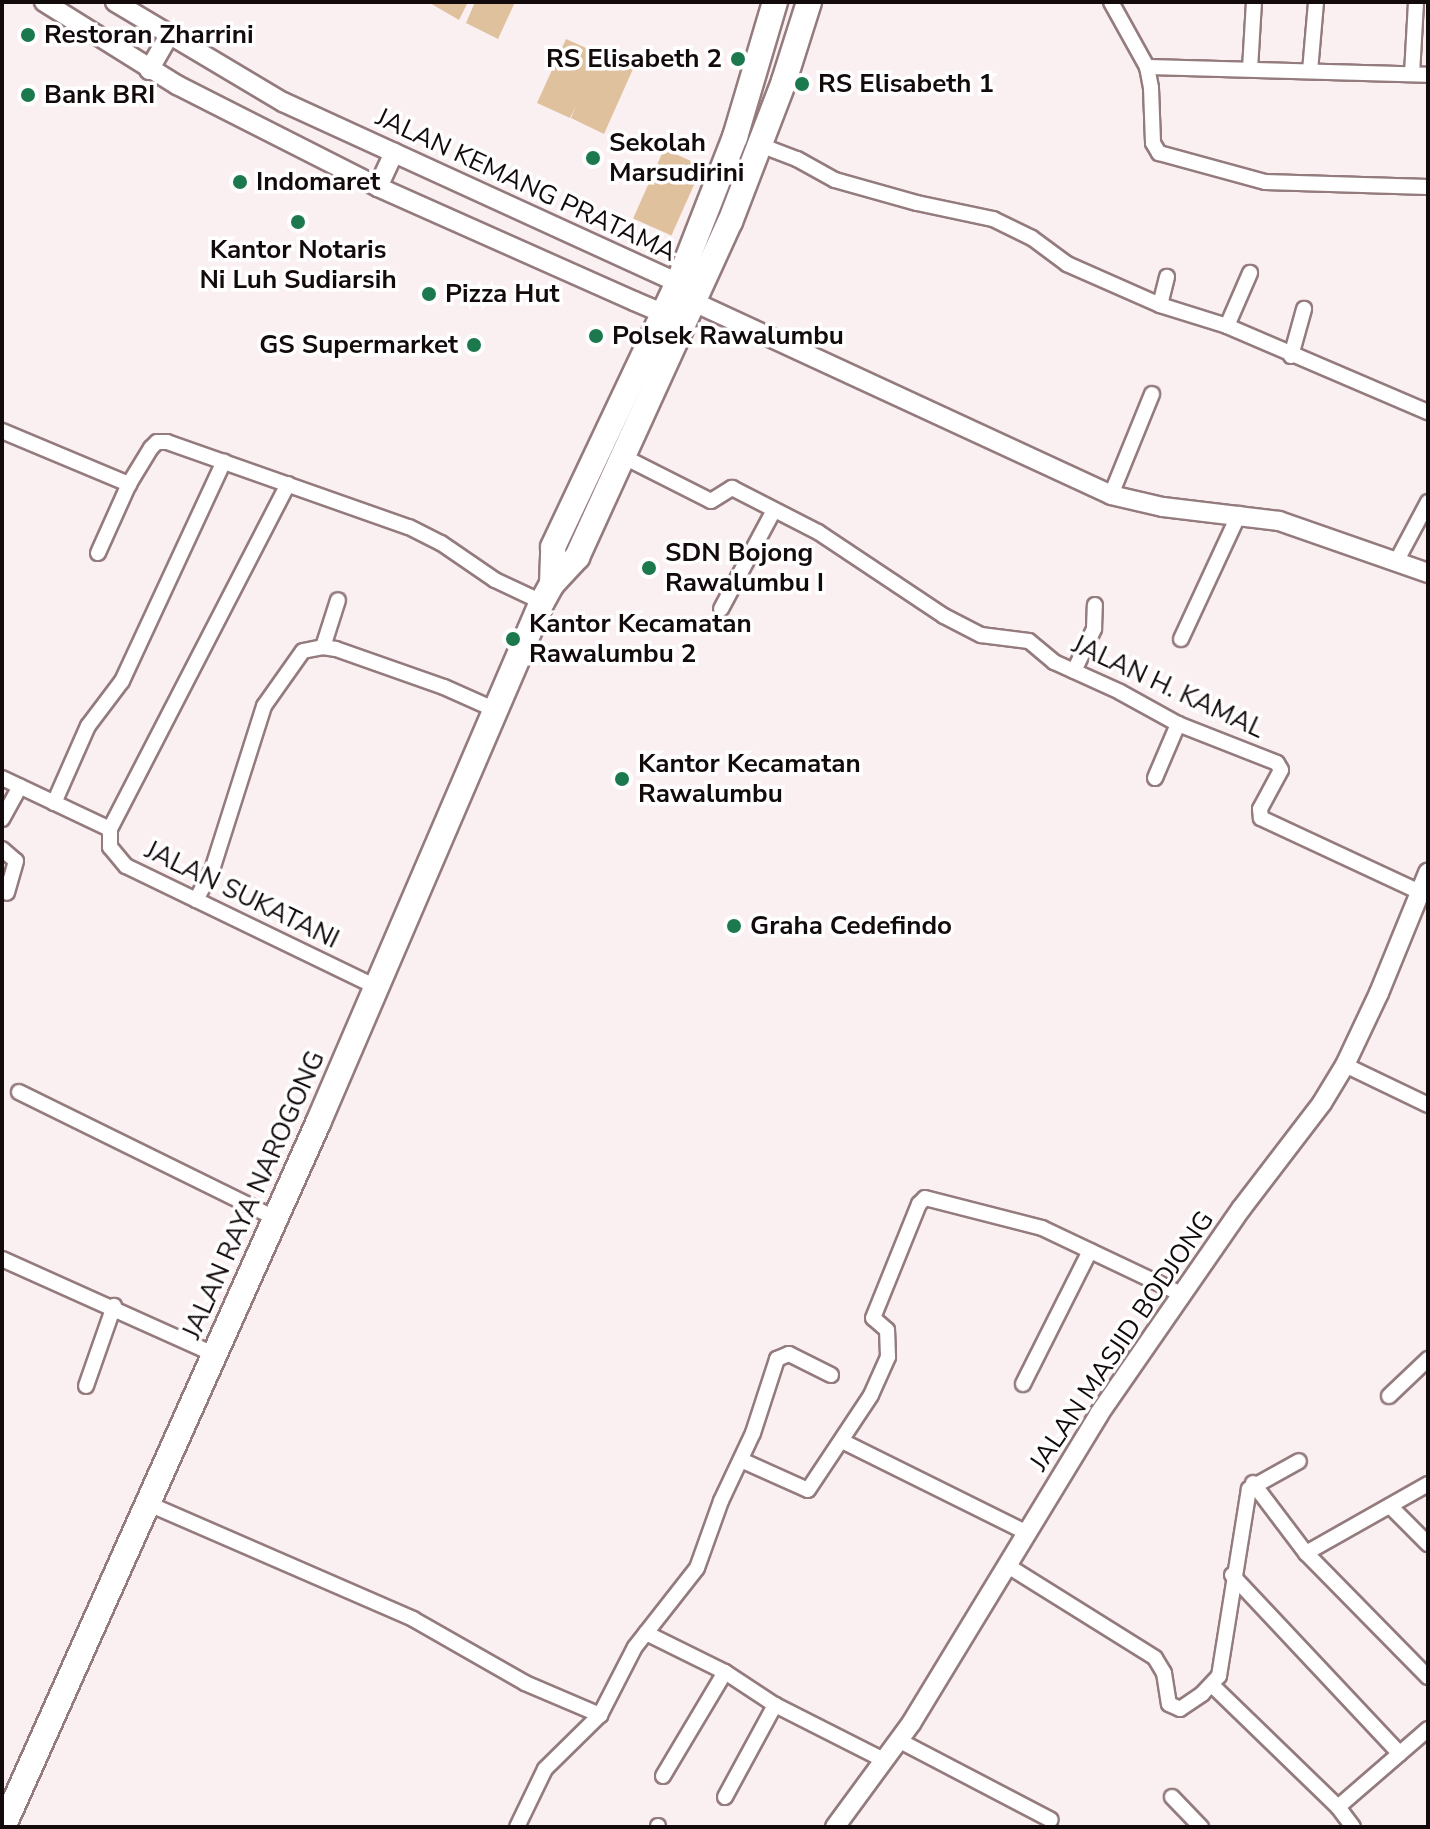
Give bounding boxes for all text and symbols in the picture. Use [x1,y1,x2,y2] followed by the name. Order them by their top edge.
[44,19,254,51] place label: Restoran Zharrini
[19,26,37,44] marker: Restoran Zharrini
[546,43,722,75] place label: RS Elisabeth 2
[729,50,747,68] marker: RS Elisabeth 2
[818,68,994,100] place label: RS Elisabeth 1
[793,75,811,93] marker: RS Elisabeth 1
[44,79,155,111] place label: Bank BRI
[19,86,37,104] marker: Bank BRI
[371,102,681,268] street label: JALAN KEMANG PRATAMA
[609,127,744,188] place label: Sekolah Marsudirini
[584,149,602,167] marker: Sekolah Marsudirini
[256,166,380,198] place label: Indomaret
[231,173,249,191] marker: Indomaret
[289,213,307,231] marker: Kantor Notaris Ni Luh Sudiarsih
[199,234,397,296] place label: Kantor Notaris Ni Luh Sudiarsih
[445,278,559,310] place label: Pizza Hut
[420,285,438,303] marker: Pizza Hut
[612,320,844,352] place label: Polsek Rawalumbu
[587,327,605,345] marker: Polsek Rawalumbu
[259,329,458,361] place label: GS Supermarket
[465,336,483,354] marker: GS Supermarket
[665,537,824,598] place label: SDN Bojong Rawalumbu I
[640,559,658,577] marker: SDN Bojong Rawalumbu I
[529,608,752,670] place label: Kantor Kecamatan Rawalumbu 2
[1067,629,1269,745] street label: JALAN H. KAMAL
[504,630,522,648] marker: Kantor Kecamatan Rawalumbu 2
[638,748,861,810] place label: Kantor Kecamatan Rawalumbu
[613,770,631,788] marker: Kantor Kecamatan Rawalumbu
[140,835,344,955] street label: JALAN SUKATANI
[750,910,952,942] place label: Graha Cedefindo
[725,917,743,935] marker: Graha Cedefindo
[176,1046,332,1344] street label: JALAN RAYA NAROGONG
[1023,1205,1221,1477] street label: JALAN MASJID BODJONG

